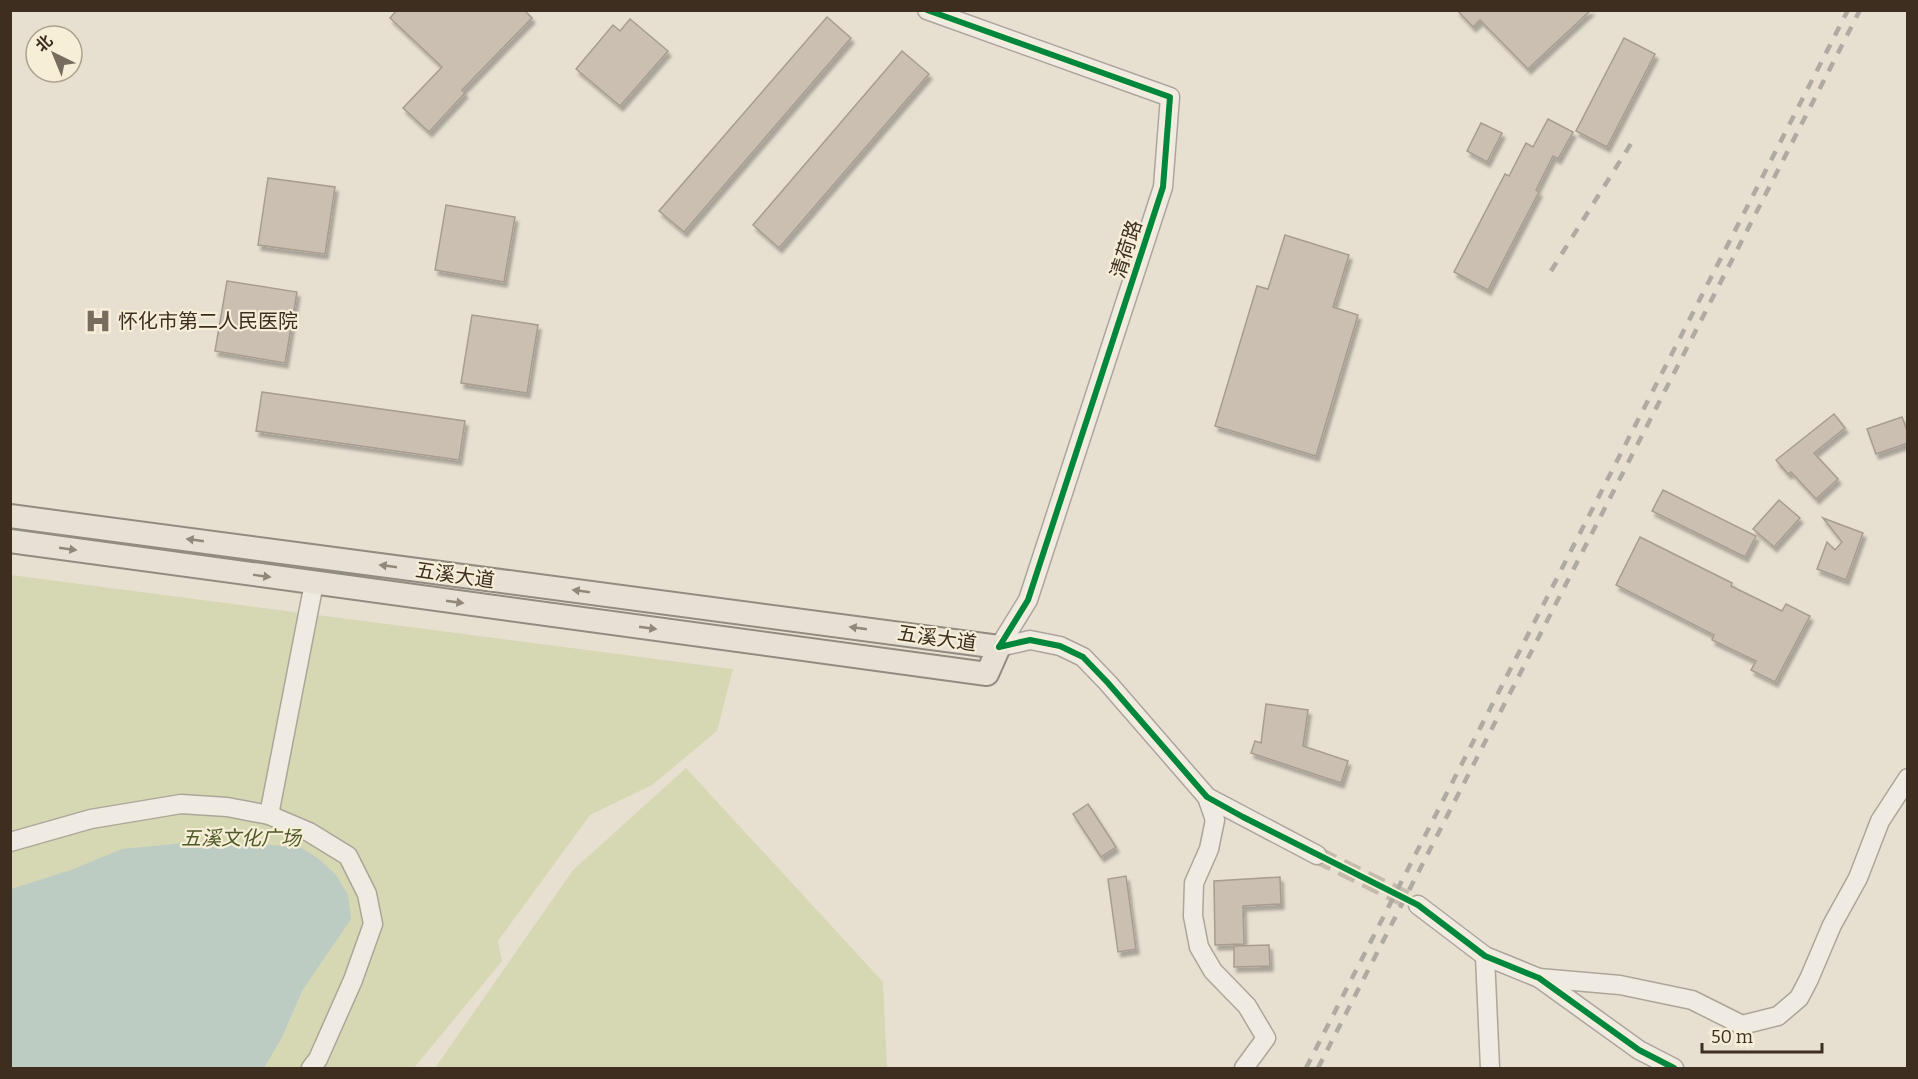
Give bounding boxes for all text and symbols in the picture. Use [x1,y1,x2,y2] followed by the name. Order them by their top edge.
[24,24,84,84] north arrow
[32,31,56,56] text: 北
[1105,217,1147,281] street label: 清荷路
[83,306,113,336] hospital icon: 怀化市第二人民医院
[118,309,298,333] place label: 怀化市第二人民医院
[185,535,204,545] one-way arrow
[59,545,78,554] one-way arrow
[414,558,496,592] street label: 五溪大道
[378,561,397,570] one-way arrow
[252,571,271,580] one-way arrow
[572,587,591,596] one-way arrow
[445,597,464,606] one-way arrow
[896,621,978,655] street label: 五溪大道
[848,623,867,633] one-way arrow
[639,624,658,633] one-way arrow
[181,826,303,850] park label: 五溪文化广场
[1702,1016,1822,1054] scale bar
[1711,1026,1753,1048] text: 50 m

